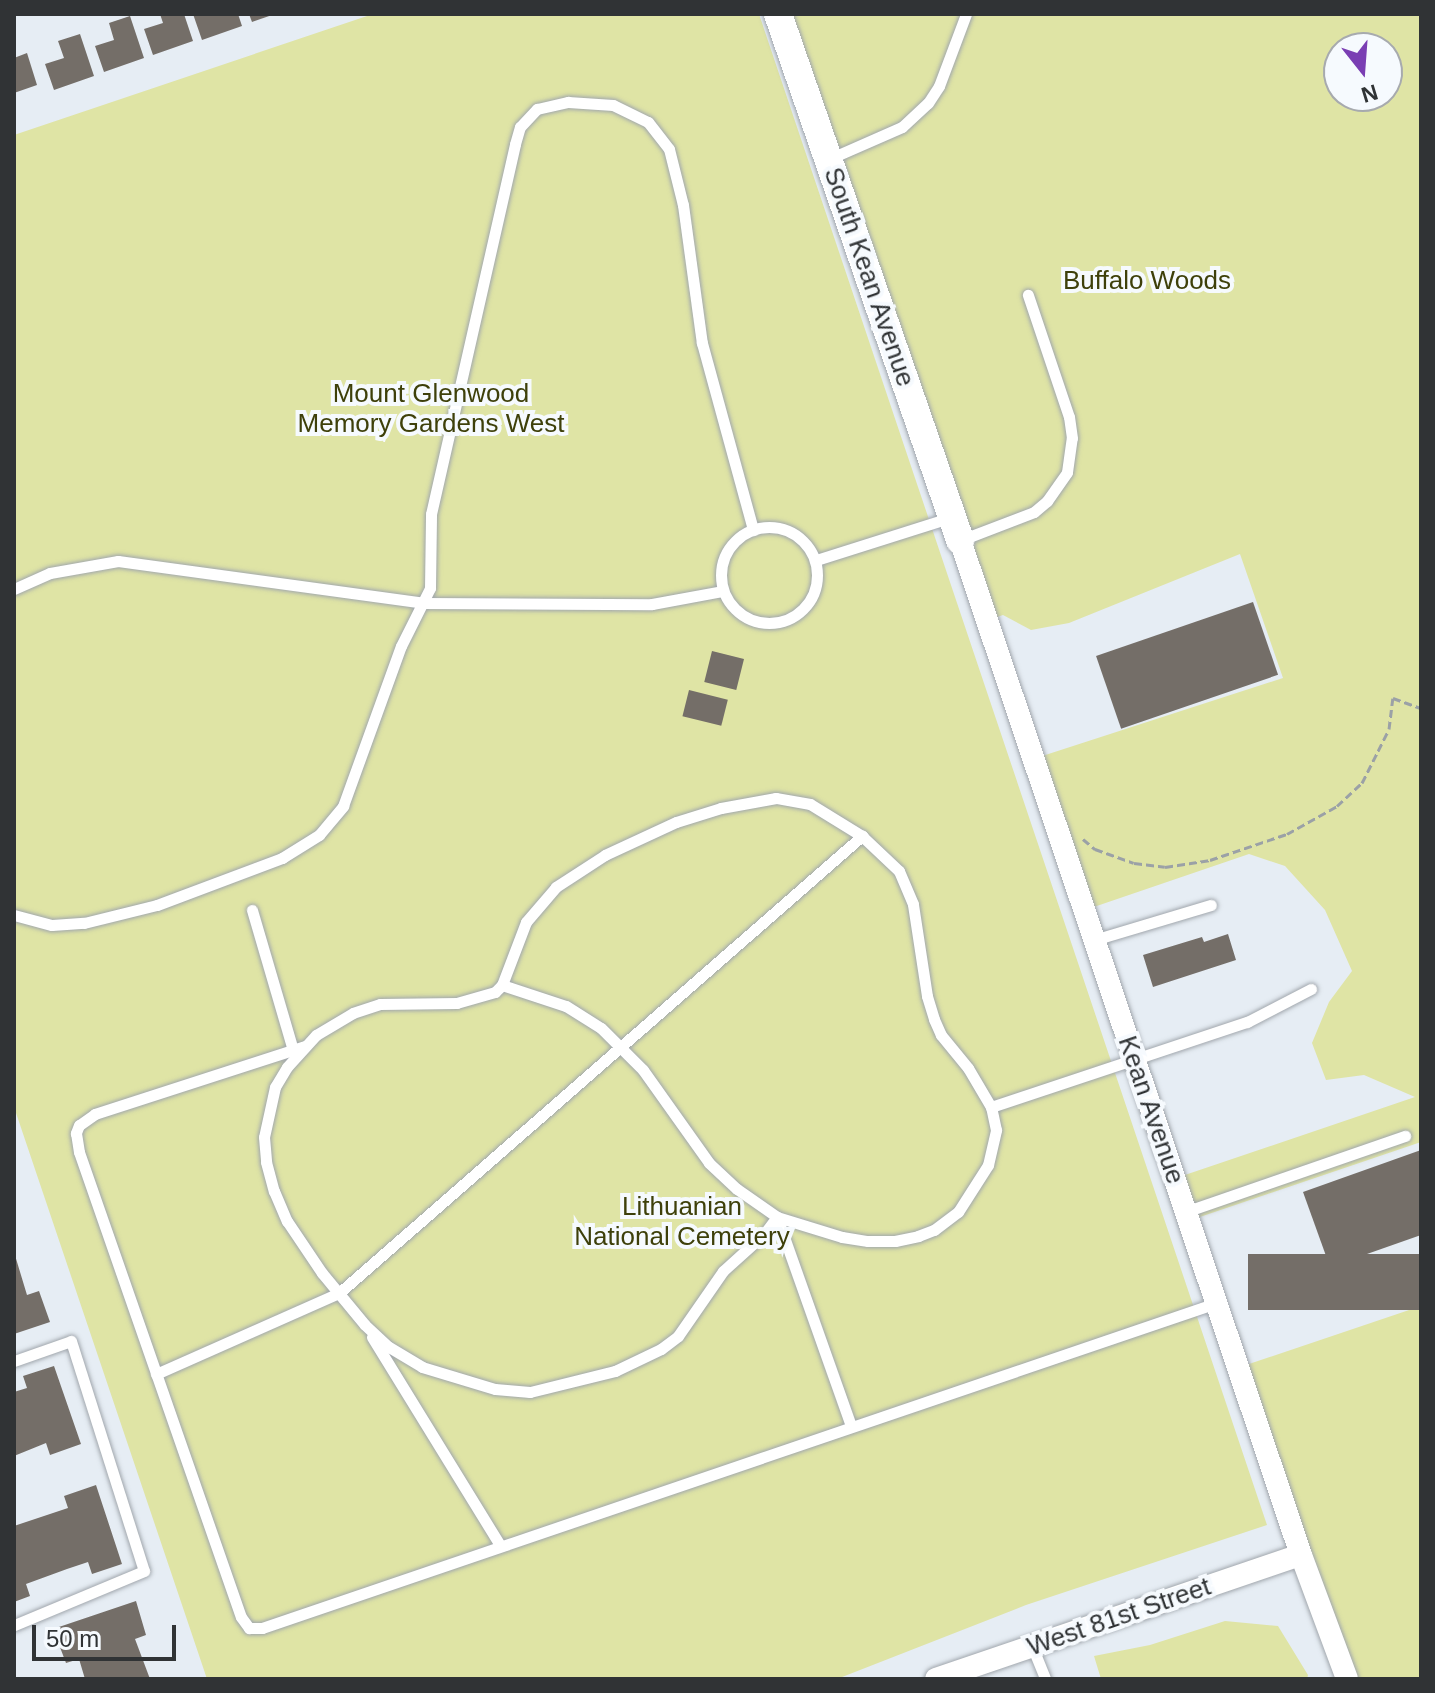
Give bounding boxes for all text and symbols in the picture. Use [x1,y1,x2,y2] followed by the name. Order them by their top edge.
[1323,32,1403,112] north arrow
[1358,79,1381,108] text: N
[817,163,921,391] street label: South Kean Avenue
[1063,265,1231,297] park label: Buffalo Woods
[298,378,564,440] park label: Mount Glenwood Memory Gardens West
[1111,1031,1191,1189] street label: Kean Avenue
[574,1191,790,1252] park label: Lithuanian National Cemetery
[1023,1571,1215,1663] street label: West 81st Street
[36,1609,180,1659] scale bar
[46,1625,99,1652] text: 50 m

